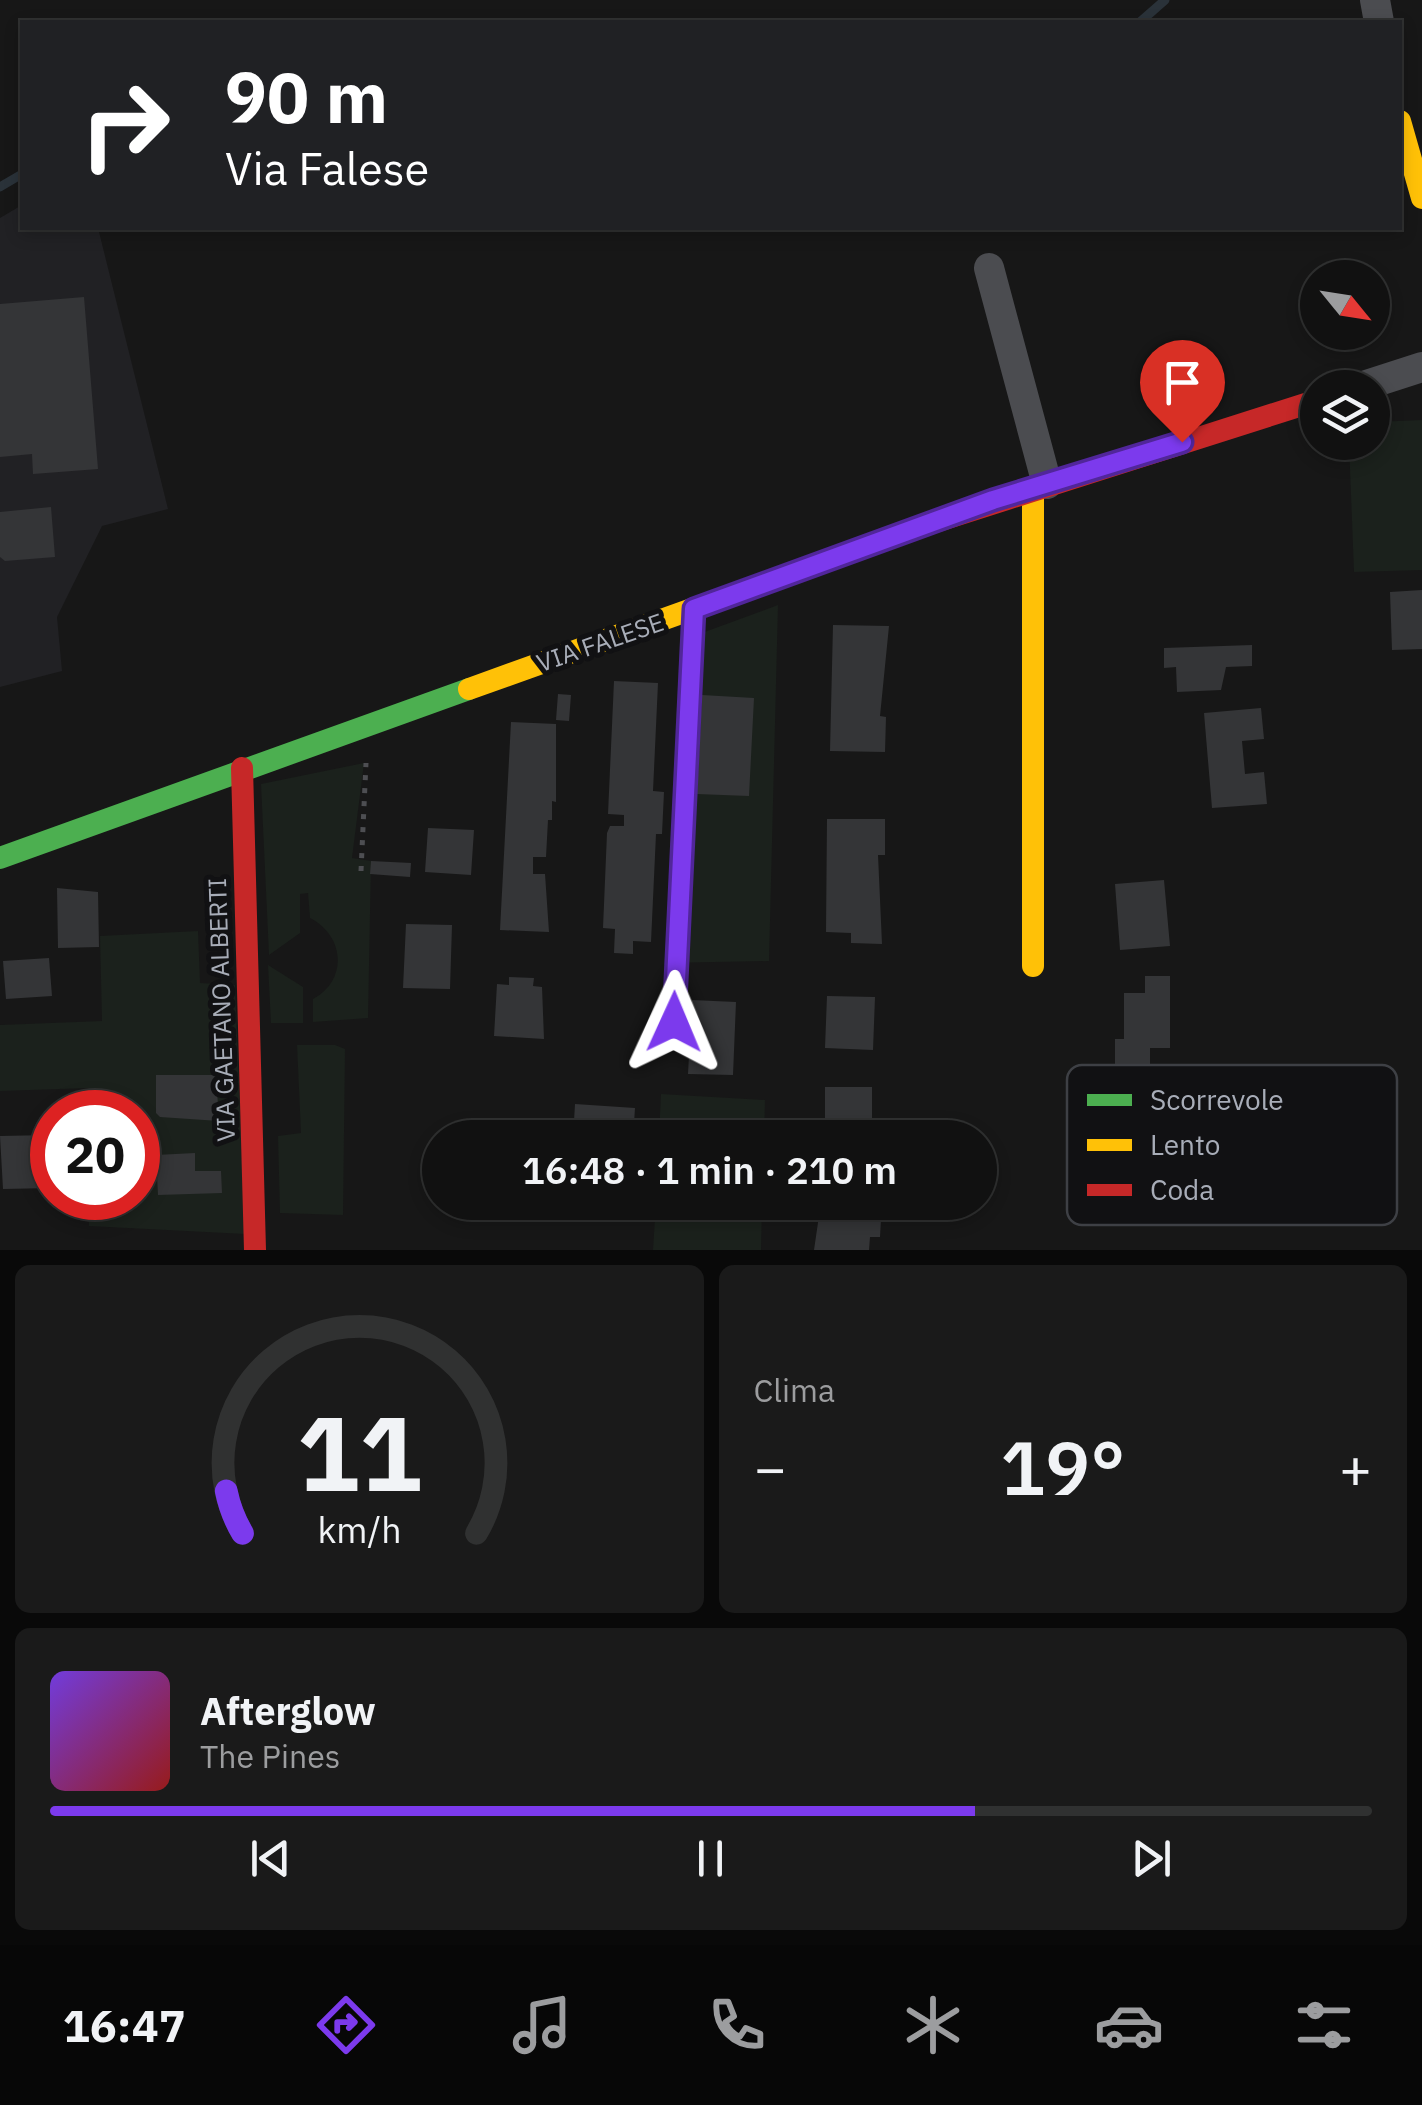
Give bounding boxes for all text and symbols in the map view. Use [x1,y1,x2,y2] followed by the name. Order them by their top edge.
[225,51,388,142] text: 90 m
[60,60,190,190] icon: right
[225,139,429,197] text: Via Falese
[1300,260,1390,350] north arrow
[1300,260,1390,460] map controls
[1140,340,1225,443] pin
[1155,355,1210,410] icon: arrive
[1300,370,1390,460] button: layers
[532,605,668,679] street label: VIA FALESE
[200,877,242,1143] street label: VIA GAETANO ALBERTI
[622,970,726,1074] position arrow
[1067,1065,1397,1225] legend
[1150,1081,1284,1118] text: Scorrevole
[30,1090,160,1220] speed limit sign: 20
[1150,1126,1220,1163] text: Lento
[522,1145,897,1194] text: 16:48 · 1 min · 210 m
[1150,1171,1214,1208] text: Coda
[754,1369,835,1411] text: Clima
[297,1384,422,1520] text: 11
[1000,1418,1125,1516] text: 19°
[754,1432,787,1503] text: −
[1339,1432,1372,1503] text: +
[317,1506,401,1553] text: km/h
[200,1686,376,1735] text: Afterglow
[200,1735,340,1777] text: The Pines
[243,1831,298,1886] icon: previous
[683,1831,738,1886] icon: pause
[1124,1831,1179,1886] icon: next
[311,1990,381,2060] icon: directions
[507,1990,577,2060] icon: music
[702,1990,772,2060] icon: phone
[898,1990,968,2060] icon: climate
[1094,1990,1164,2060] icon: car
[1289,1990,1359,2060] icon: filters
[63,1996,186,2054] text: 16:47

